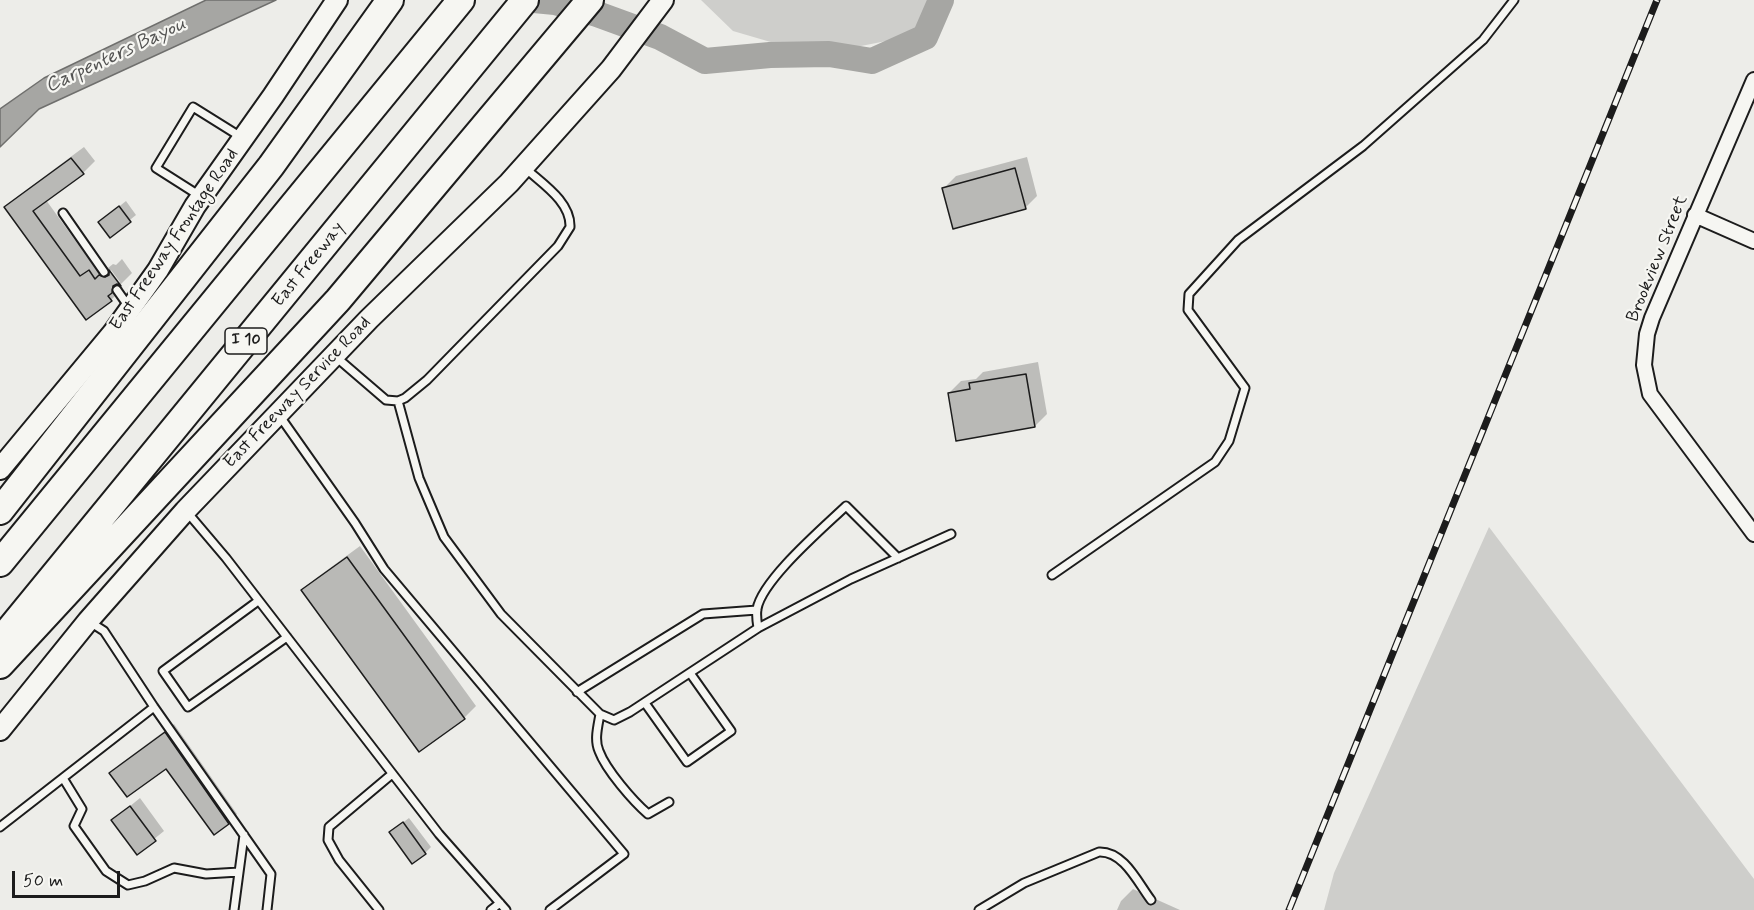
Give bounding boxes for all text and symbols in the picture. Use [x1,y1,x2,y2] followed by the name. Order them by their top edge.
[42,13,190,99] water label: Carpenters Bayou
[106,145,244,335] street label: East Freeway Frontage Road
[1623,193,1693,325] street label: Brookview Street
[268,218,350,312] street label: East Freeway
[220,313,376,473] street label: East Freeway Service Road
[225,328,267,354] road number: I 10
[15,859,123,897] scale bar
[23,869,63,893] text: 50 m

